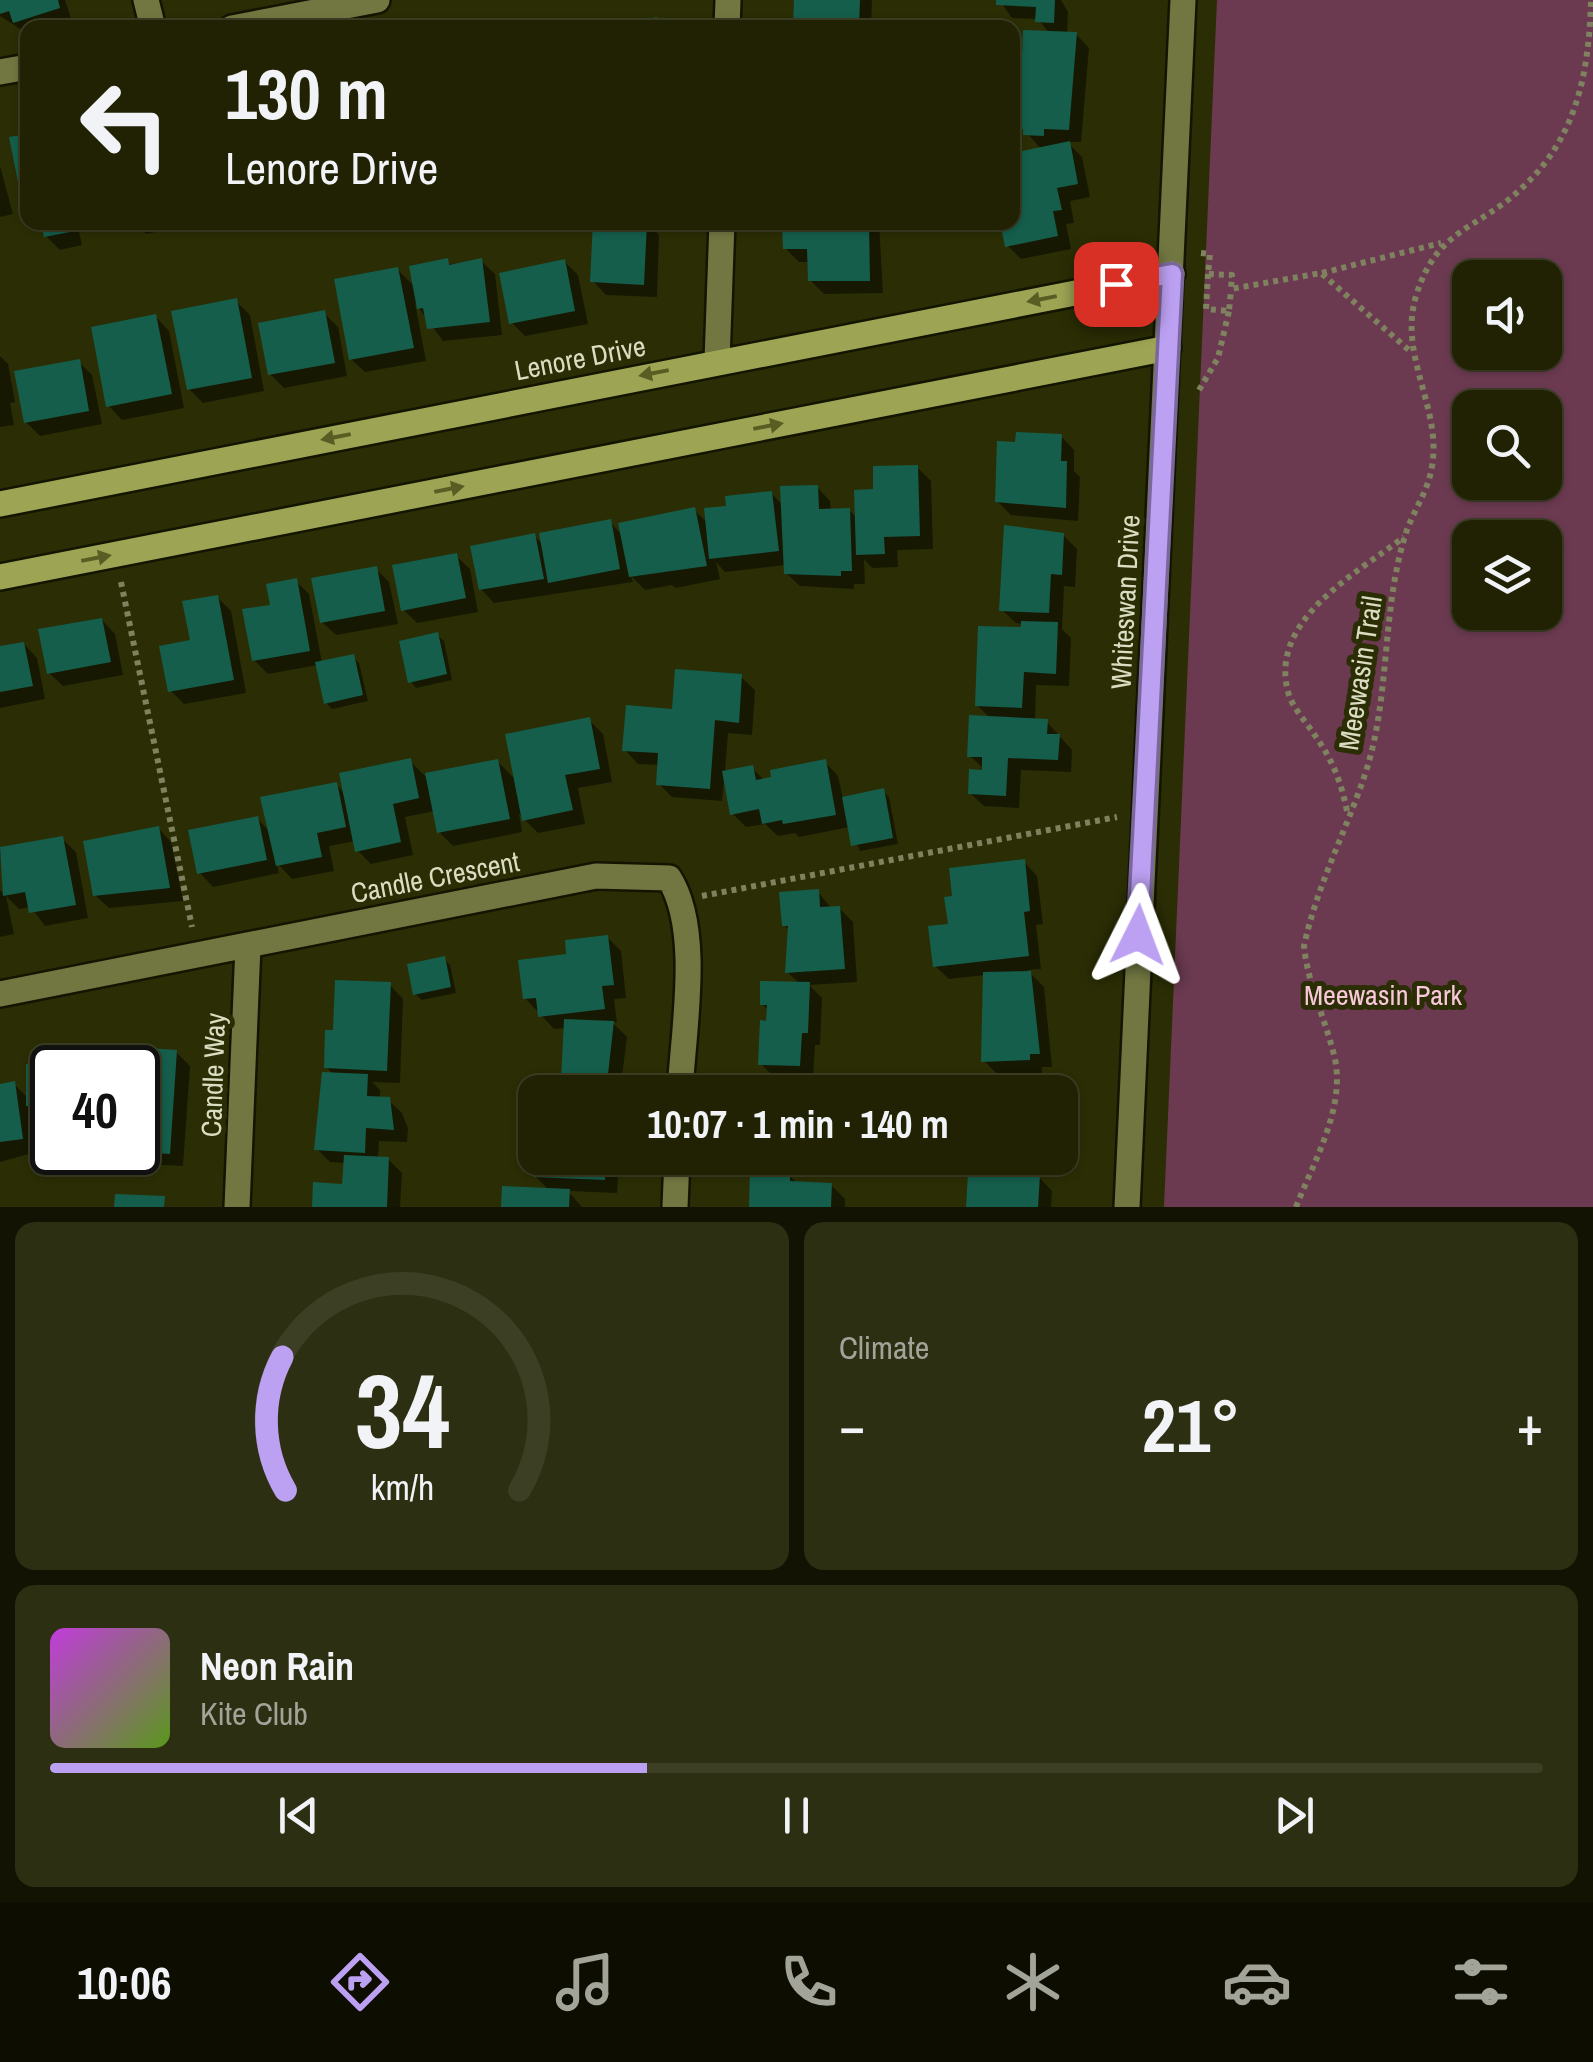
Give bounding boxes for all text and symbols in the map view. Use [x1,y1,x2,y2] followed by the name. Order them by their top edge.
[225,47,388,141] text: 130 m
[60,60,190,190] icon: left
[225,137,438,198] text: Lenore Drive
[1074,242,1159,327] pin
[1089,257,1144,312] icon: arrive
[1452,260,1562,630] map controls
[1452,260,1562,370] button: sound
[1026,291,1057,307] one-way arrow
[511,327,649,389] street label: Lenore Drive
[638,366,669,382] one-way arrow
[1452,390,1562,500] button: search
[753,418,784,434] one-way arrow
[320,429,351,445] one-way arrow
[434,480,465,496] one-way arrow
[1101,514,1149,690] street label: Whiteswan Drive
[1452,520,1562,630] button: layers
[81,549,112,565] one-way arrow
[1329,593,1391,753] street label: Meewasin Trail
[347,842,523,912] street label: Candle Crescent
[1086,883,1190,987] position arrow
[1304,976,1463,1014] park label: Meewasin Park
[192,1012,234,1138] street label: Candle Way
[30,1045,160,1175] speed limit sign: 40
[647,1099,949,1150] text: 10:07 · 1 min · 140 m
[839,1326,929,1369] text: Climate
[355,1340,449,1480] text: 34
[1142,1374,1240,1475] text: 21°
[839,1388,865,1462] text: −
[1517,1388,1543,1462] text: +
[370,1463,434,1511] text: km/h
[200,1641,354,1692] text: Neon Rain
[200,1692,308,1735] text: Kite Club
[271,1788,326,1843] icon: previous
[769,1788,824,1843] icon: pause
[1267,1788,1322,1843] icon: next
[325,1947,395,2017] icon: directions
[550,1947,620,2017] icon: music
[774,1947,844,2017] icon: phone
[998,1947,1068,2017] icon: climate
[1222,1947,1292,2017] icon: car
[1446,1947,1516,2017] icon: filters
[77,1952,171,2013] text: 10:06

